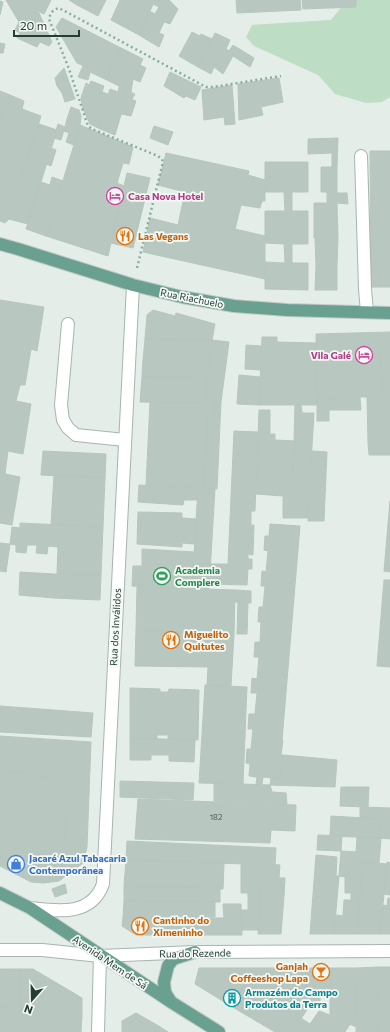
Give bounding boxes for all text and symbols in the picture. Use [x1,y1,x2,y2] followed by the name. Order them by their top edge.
[14,12,79,38] scale bar
[20,18,47,32] text: 20 m
[105,186,125,206] hotel icon: Casa Nova Hotel
[128,190,204,202] place label: Casa Nova Hotel
[115,226,135,246] restaurant icon: Las Vegans
[138,230,189,242] place label: Las Vegans
[159,286,225,310] street label: Rua Riachuelo
[354,345,374,365] hotel icon: Vila Galé
[311,349,351,361] place label: Vila Galé
[175,564,220,588] place label: Academia Complere
[152,566,172,586] sports icon: Academia Complere
[107,588,123,666] street label: Rua dos Inválidos
[184,628,229,652] place label: Miguelito Quitutes
[161,630,181,650] restaurant icon: Miguelito Quitutes
[210,812,223,822] house number: 182
[29,852,126,876] place label: Jacaré Azul Tabacaria Contemporânea
[6,854,26,874] shop icon: Jacaré Azul Tabacaria Contemporânea
[153,914,209,938] place label: Cantinho do Ximeninho
[130,916,150,936] restaurant icon: Cantinho do Ximeninho
[70,933,150,991] street label: Avenida Mem de Sá
[159,946,231,960] street label: Rua do Rezende
[230,960,308,984] place label: Ganjah Coffeeshop Lapa
[311,962,331,982] bar icon: Ganjah Coffeeshop Lapa
[12,980,52,1020] north arrow
[245,986,338,1010] place label: Armazém do Campo Produtos da Terra
[222,988,242,1008] building icon: Armazém do Campo Produtos da Terra
[22,1002,35,1017] text: N

